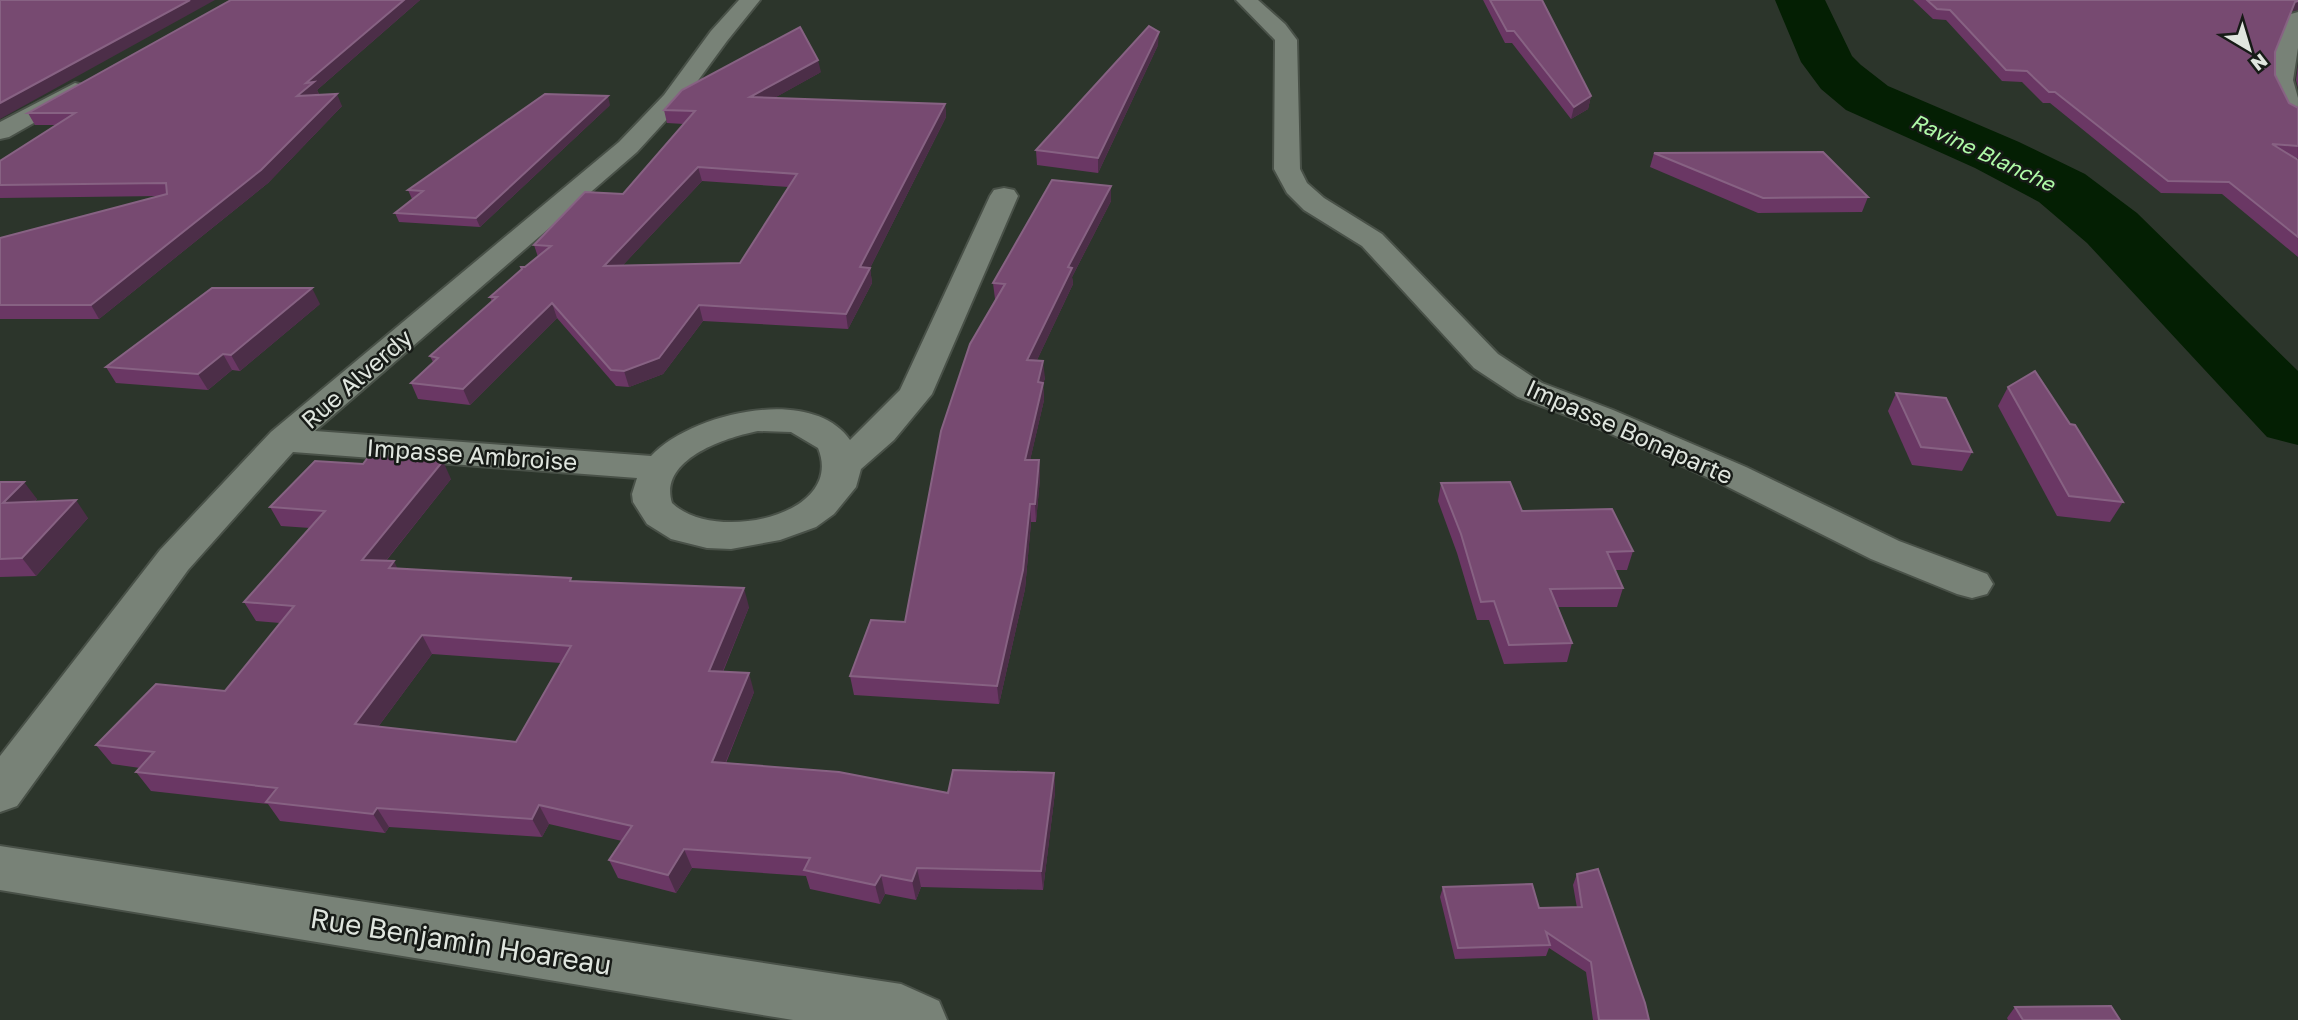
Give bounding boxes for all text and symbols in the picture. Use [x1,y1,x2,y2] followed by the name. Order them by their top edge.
[2214,14,2284,84] north arrow
[2247,49,2273,76] text: N
[1907,107,2061,197] water label: Ravine Blanche
[295,322,417,434] street label: Rue Alverdy
[1522,372,1738,490] street label: Impasse Bonaparte
[366,432,578,476] street label: Impasse Ambroise
[308,901,614,981] street label: Rue Benjamin Hoareau

